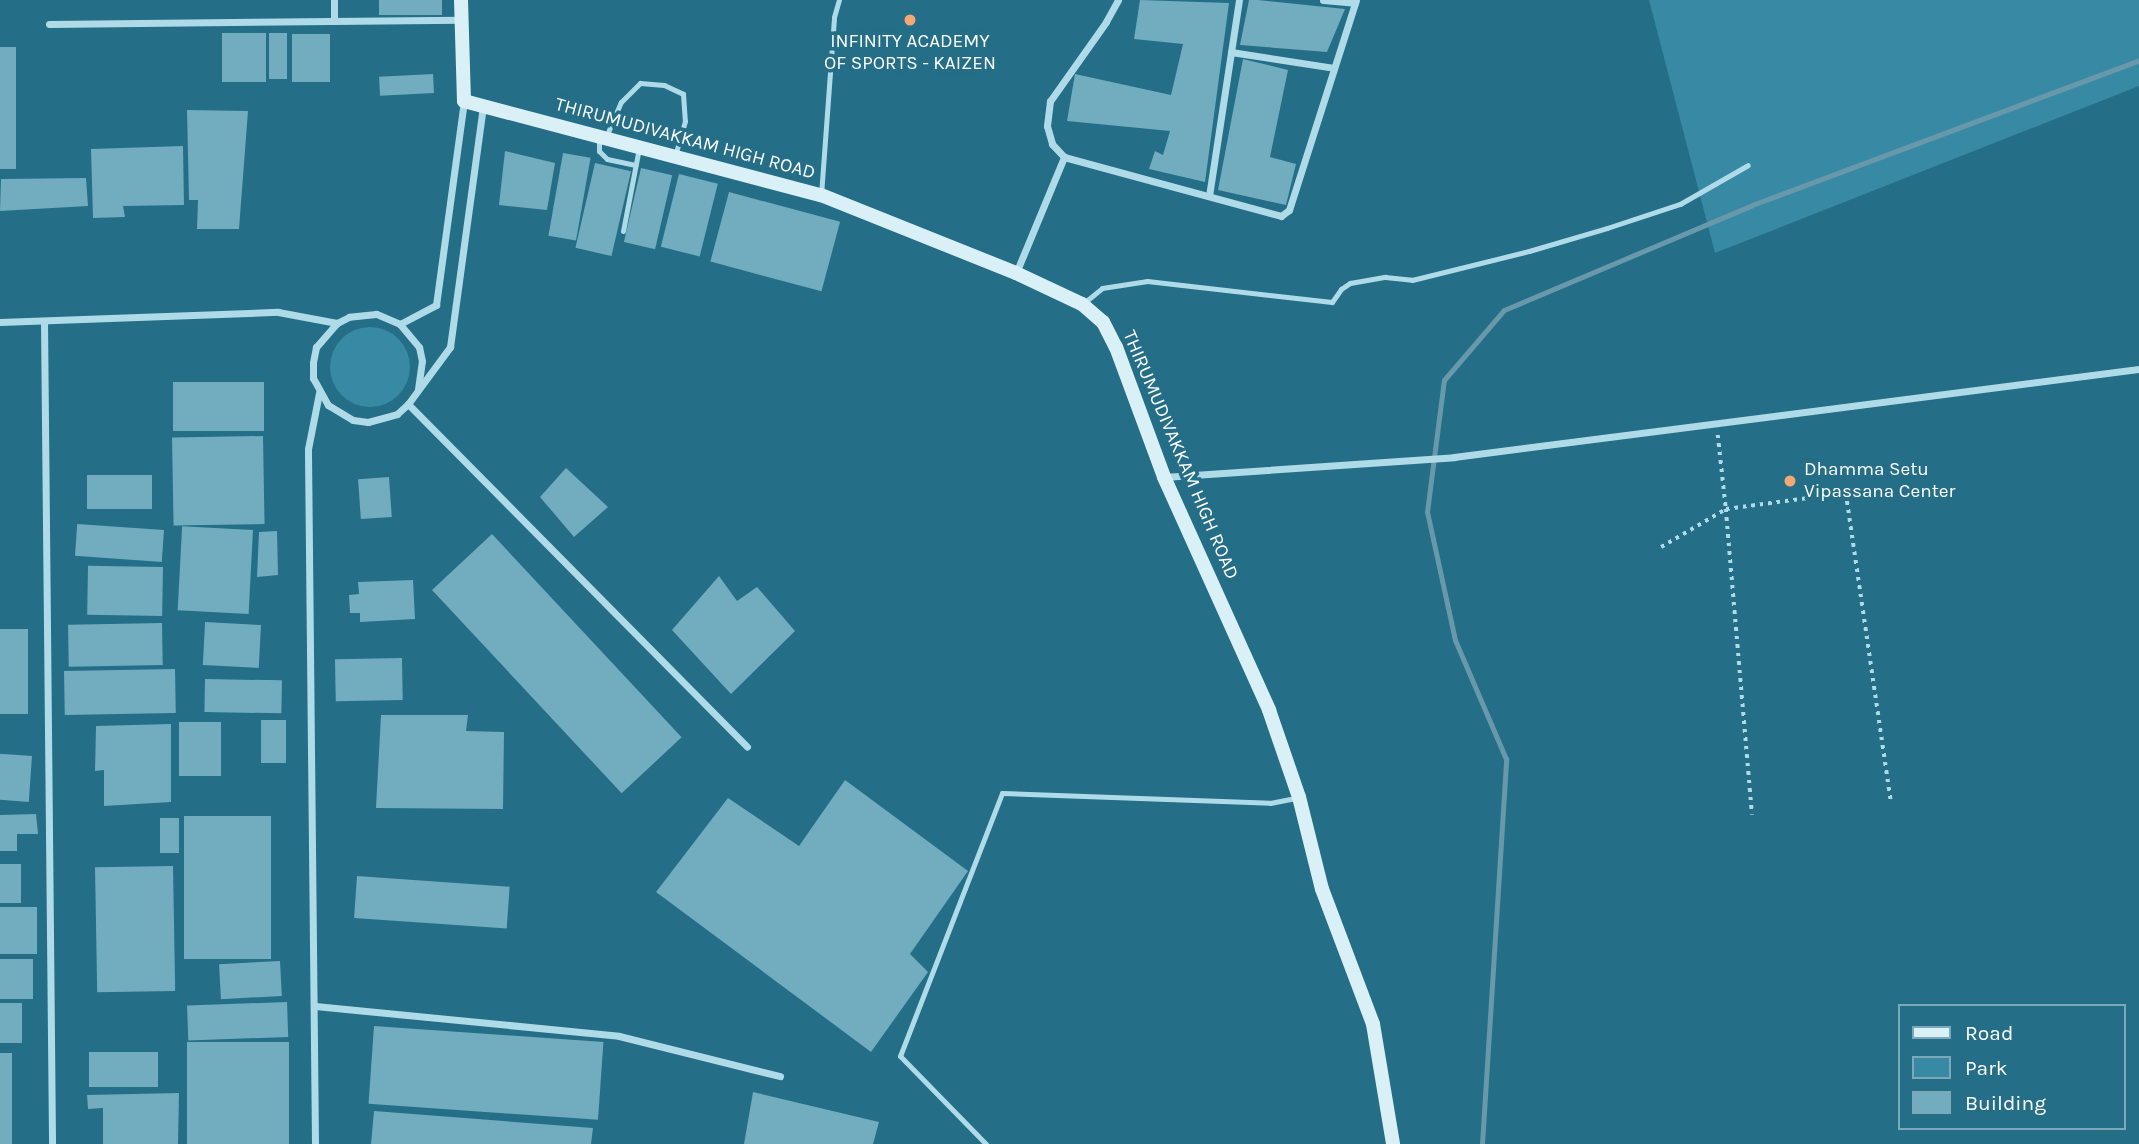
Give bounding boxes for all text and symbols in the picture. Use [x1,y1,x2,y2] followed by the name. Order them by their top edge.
[902,12,918,28] marker: INFINITY ACADEMY OF SPORTS - KAIZEN
[824,31,996,75] place label: INFINITY ACADEMY OF SPORTS - KAIZEN
[552,93,818,185] street label: THIRUMUDIVAKKAM HIGH ROAD
[1117,327,1243,583] street label: THIRUMUDIVAKKAM HIGH ROAD
[1804,459,1955,503] place label: Dhamma Setu Vipassana Center
[1782,473,1798,489] marker: Dhamma Setu Vipassana Center
[1898,1004,2125,1130] legend
[1965,1021,2013,1045] text: Road
[1965,1056,2008,1080] text: Park
[1965,1091,2046,1115] text: Building

